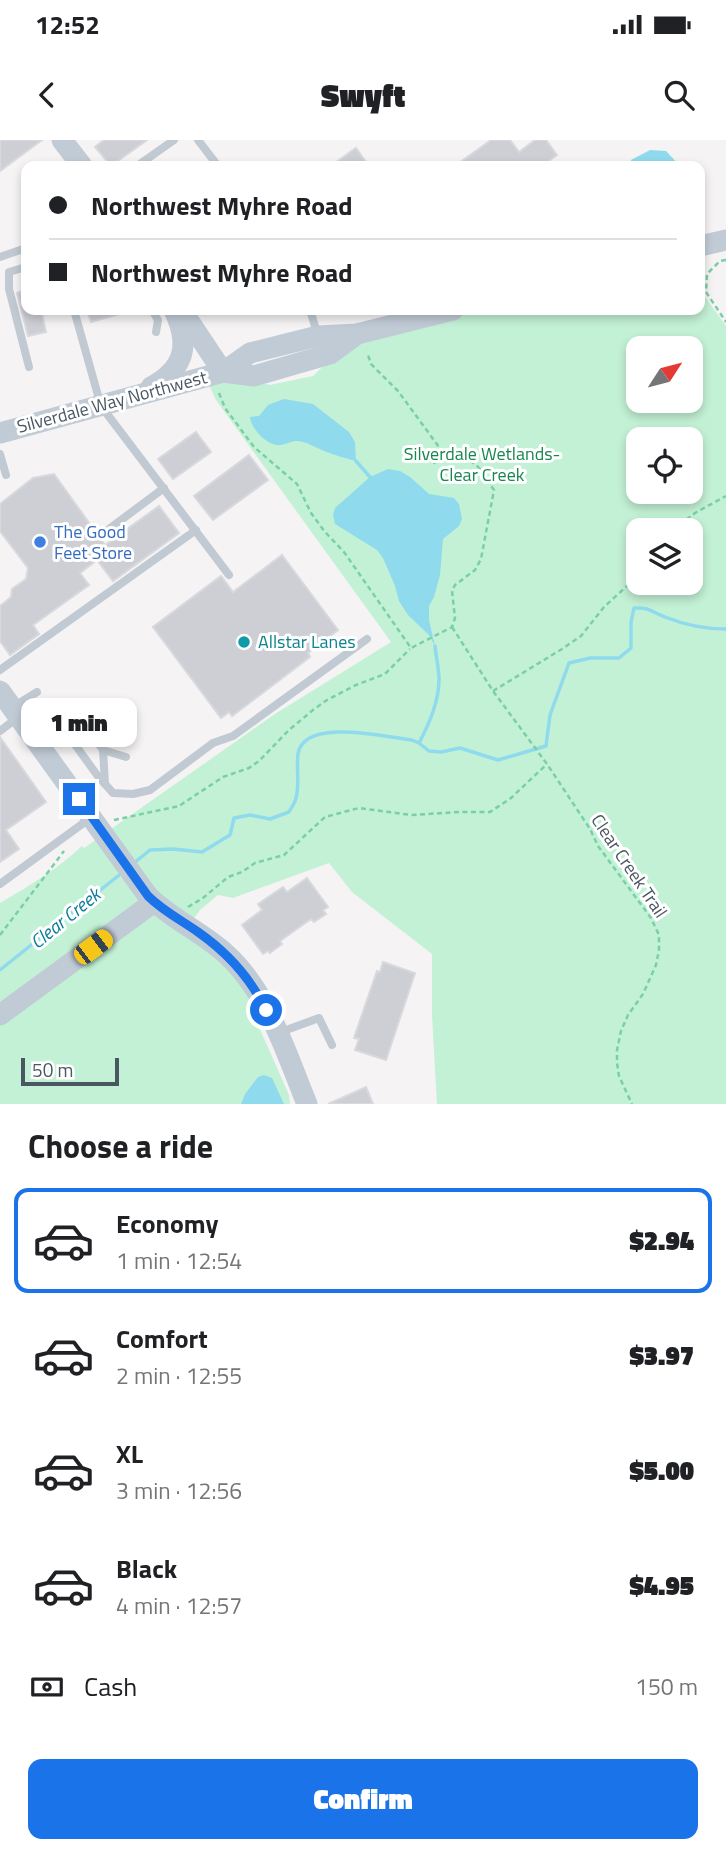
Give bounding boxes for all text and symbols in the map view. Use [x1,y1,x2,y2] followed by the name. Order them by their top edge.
[35,5,100,44] text: 12:52
[321,71,405,119] text: Swyft
[28,76,66,114] icon: back
[660,76,698,114] icon: search
[91,186,353,225] text: Northwest Myhre Road
[91,253,353,292] text: Northwest Myhre Road
[626,336,704,413] north arrow
[626,336,703,595] map controls
[14,363,210,440] street label: Silverdale Way Northwest
[626,427,703,504] button: locate
[404,440,560,488] park label: Silverdale Wetlands- Clear Creek
[54,518,132,566] place label: The Good Feet Store
[626,518,703,595] button: layers
[32,534,48,550] marker: The Good Feet Store
[258,628,356,655] place label: Allstar Lanes
[236,634,252,650] marker: Allstar Lanes
[21,698,137,746] callout: 1 min
[50,705,108,740] text: 1 min
[63,783,95,815] route end
[585,808,674,923] street label: Clear Creek Trail
[23,878,108,955] water label: Clear Creek
[70,926,117,968] car
[250,994,282,1026] route start
[21,1055,119,1087] scale bar
[32,1055,73,1084] text: 50 m
[28,1122,213,1170] text: Choose a ride
[116,1204,218,1243] text: Economy
[32,1209,95,1272] icon: car
[629,1221,694,1260] text: $2.94
[116,1243,242,1278] text: 1 min · 12:54
[116,1319,208,1358] text: Comfort
[32,1324,95,1387] icon: car
[629,1336,694,1375] text: $3.97
[116,1358,242,1393] text: 2 min · 12:55
[116,1434,143,1473] text: XL
[32,1439,95,1502] icon: car
[629,1451,694,1490] text: $5.00
[116,1473,242,1508] text: 3 min · 12:56
[116,1549,177,1588] text: Black
[32,1554,95,1617] icon: car
[629,1566,694,1605] text: $4.95
[116,1588,242,1623] text: 4 min · 12:57
[84,1667,137,1706] text: Cash
[28,1668,66,1706] icon: cash
[635,1669,698,1704] text: 150 m
[28,1759,698,1839] button: Confirm

